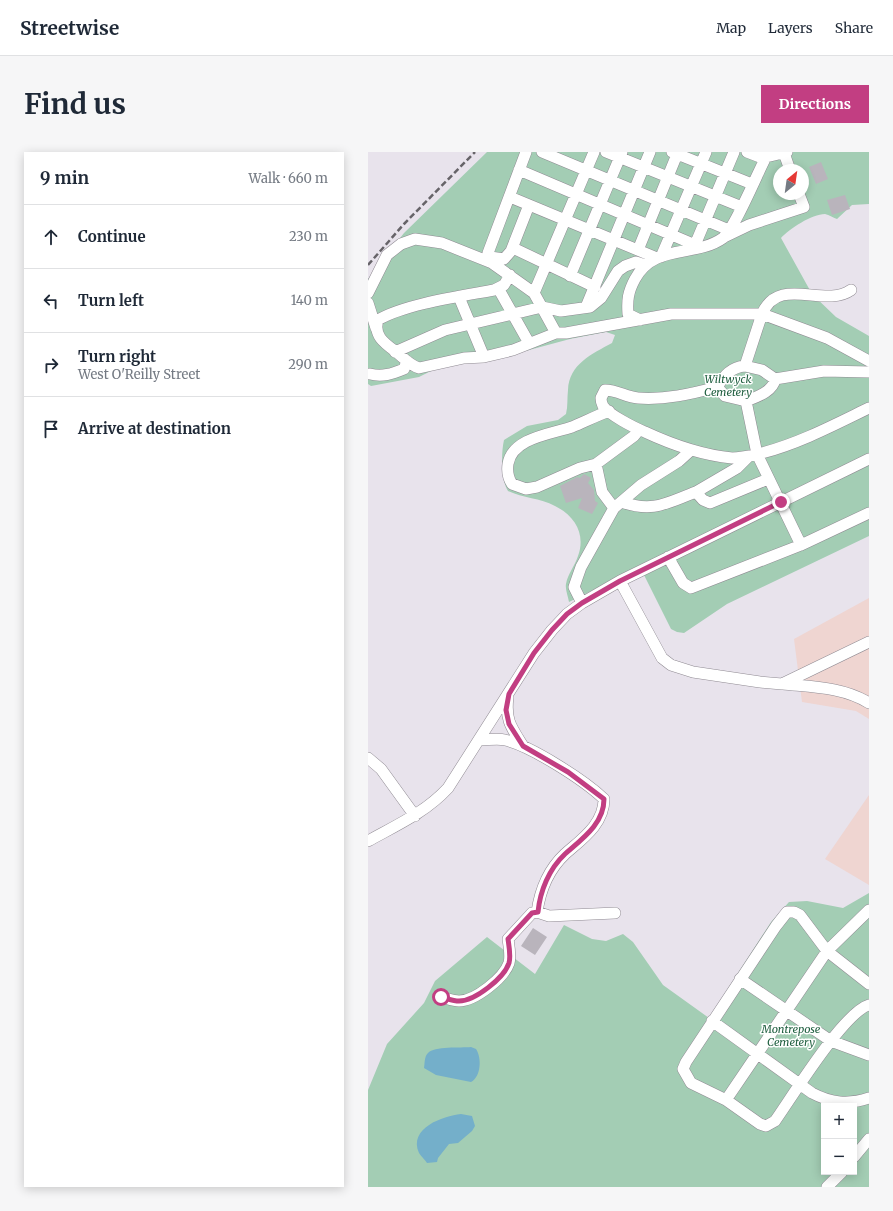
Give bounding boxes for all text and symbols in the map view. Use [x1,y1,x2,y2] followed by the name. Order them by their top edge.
[20,16,119,40] text: Streetwise
[716,19,746,37] text: Map
[768,19,813,37] text: Layers
[835,19,873,37] text: Share
[761,85,869,123] button: Directions
[24,86,126,122] text: Find us
[773,164,809,200] north arrow
[40,167,89,189] text: 9 min
[249,170,328,187] text: Walk · 660 m
[40,226,62,248] icon: ahead
[78,227,146,246] text: Continue
[289,228,328,245] text: 230 m
[40,290,62,312] icon: left
[78,291,144,310] text: Turn left
[291,292,328,309] text: 140 m
[78,347,156,366] text: Turn right
[40,354,62,376] icon: right
[288,356,328,373] text: 290 m
[78,366,200,383] text: West O'Reilly Street
[704,372,752,399] park label: Wiltwyck Cemetery
[40,418,62,440] icon: arrive
[78,419,231,438] text: Arrive at destination
[772,493,790,511] route end
[432,988,450,1006] route start
[761,1022,821,1049] park label: Montrepose Cemetery
[821,1103,857,1175] map controls
[821,1103,857,1139] button: +
[821,1139,857,1175] button: −

